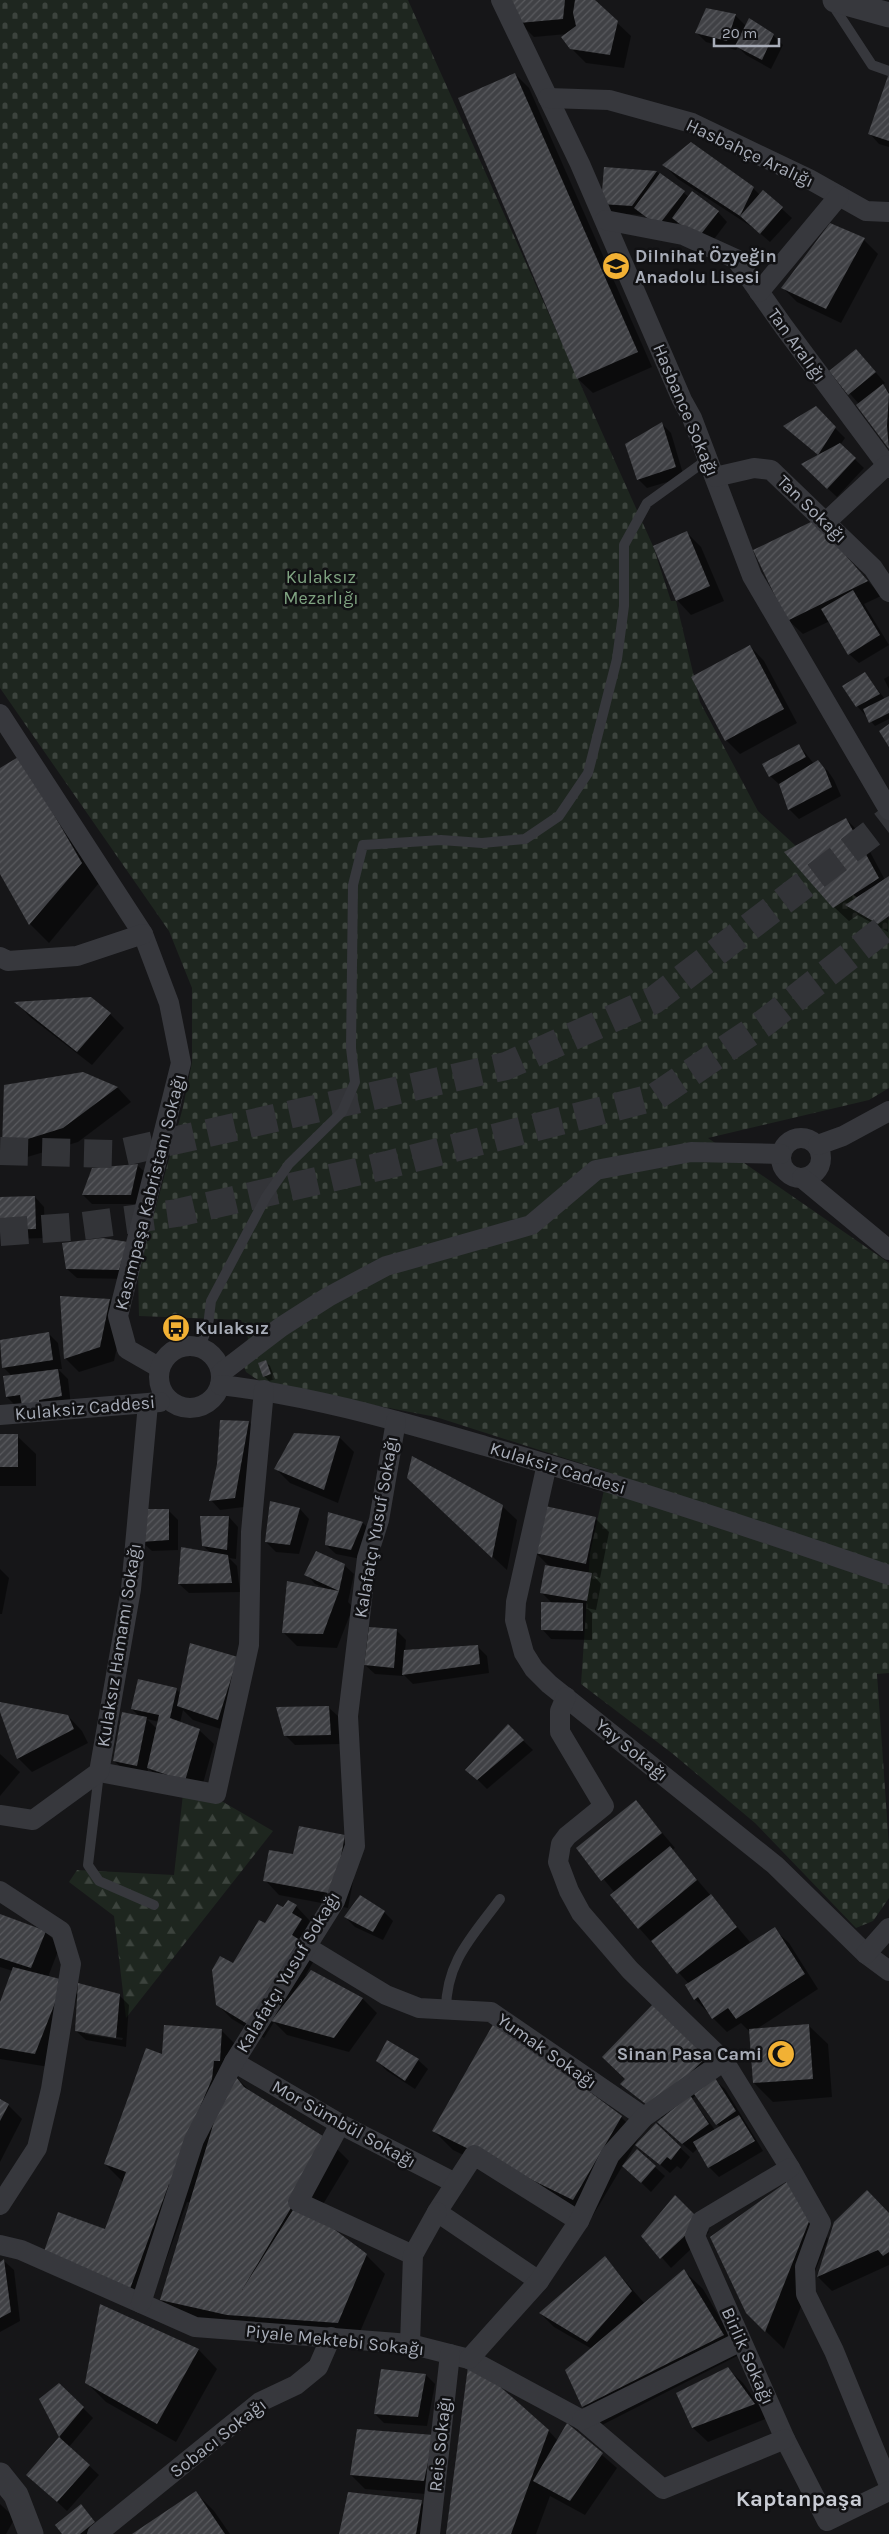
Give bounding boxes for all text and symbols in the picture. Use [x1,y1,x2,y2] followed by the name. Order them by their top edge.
[714,15,779,47] scale bar
[722,24,757,42] text: 20 m
[683,114,817,192] street label: Hasbahçe Aralığı
[635,245,777,288] place label: Dilnihat Özyeğin Anadolu Lisesi
[601,251,631,281] school or university icon: Dilnihat Özyeğin Anadolu Lisesi
[763,304,831,386] street label: Tan Aralığı
[648,340,724,480] street label: Hasbance Sokağı
[772,470,852,548] street label: Tan Sokağı
[283,566,359,609] park label: Kulaksız Mezarlığı
[110,1071,190,1313] street label: Kasımpaşa Kabristanı Sokağı
[161,1313,191,1343] bus stop icon: Kulaksız
[195,1317,269,1339] place label: Kulaksız
[14,1391,156,1425] street label: Kulaksiz Caddesi
[349,1434,403,1620] street label: Kalafatçı Yusuf Sokağı
[487,1437,629,1499] street label: Kulaksiz Caddesi
[92,1542,146,1748] street label: Kulaksız Hamamı Sokağı
[591,1714,673,1786] street label: Yay Sokağı
[231,1887,345,2057] street label: Kalafatçı Yusuf Sokağı
[493,2008,601,2094] street label: Yumak Sokağı
[766,2039,796,2069] mosque icon: Sinan Pasa Cami
[617,2043,762,2065] place label: Sinan Pasa Cami
[268,2075,420,2173] street label: Mor Sümbül Sokağı
[717,2304,779,2408] street label: Birlik Sokağı
[245,2320,425,2360] street label: Piyale Mektebi Sokağı
[165,2393,271,2483] street label: Sobacı Sokağı
[424,2395,456,2493] street label: Reis Sokağı
[736,2486,862,2512] district label: Kaptanpaşa

